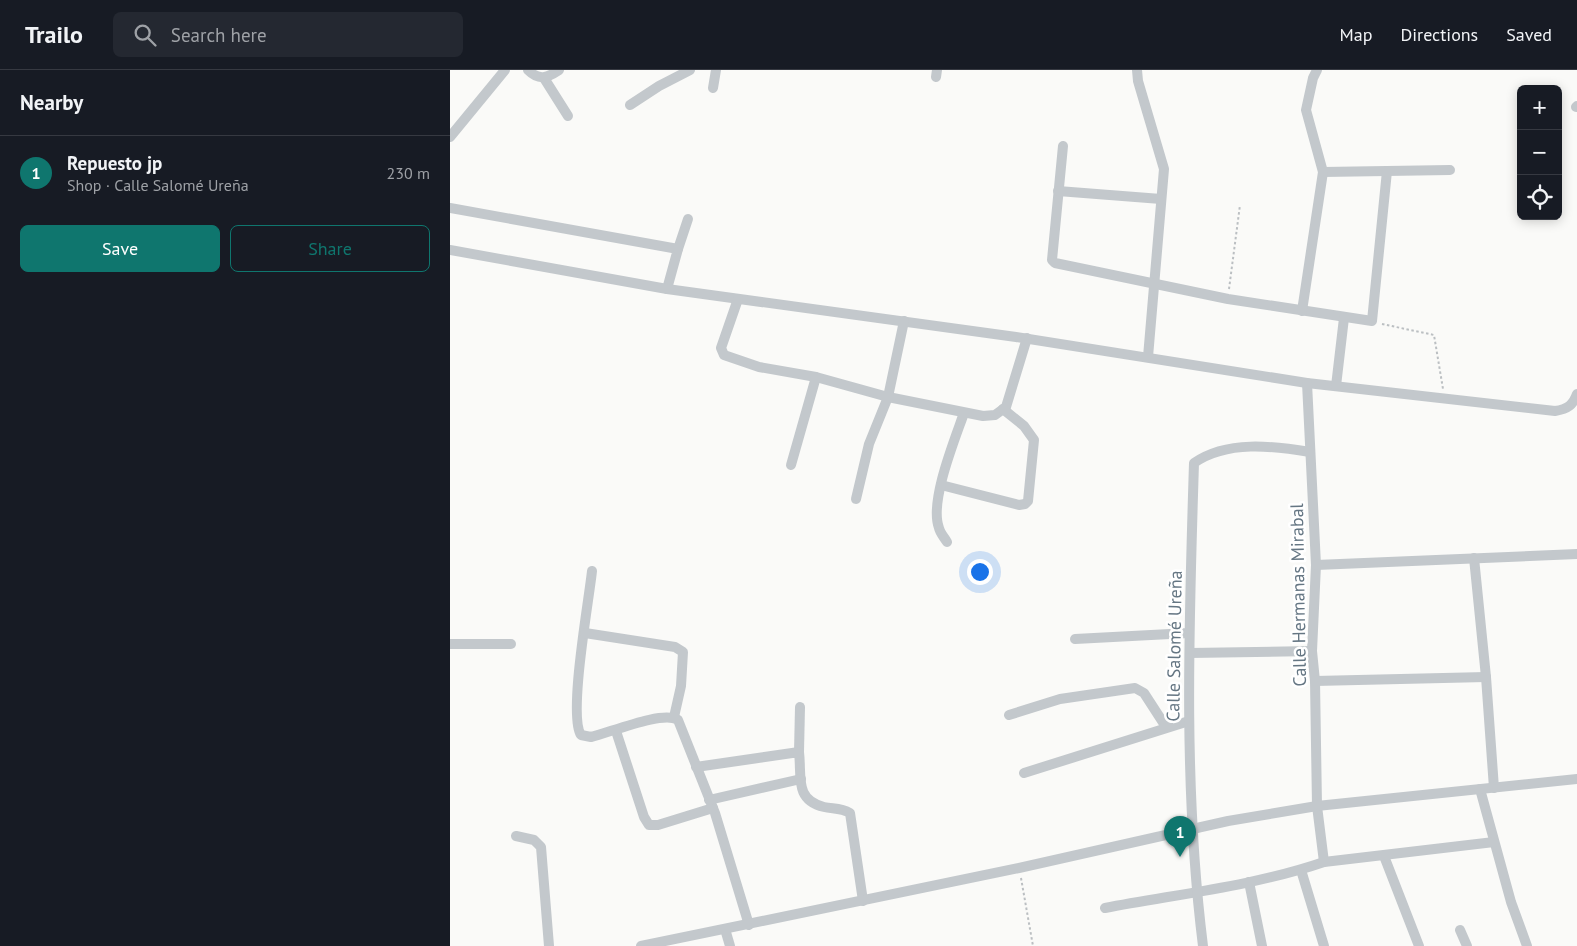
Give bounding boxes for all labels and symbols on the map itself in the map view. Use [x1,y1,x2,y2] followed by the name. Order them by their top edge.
[1285,502,1311,687] street label: Calle Hermanas Mirabal
[967,559,993,585] your location
[1161,570,1187,722] street label: Calle Salomé Ureña
[1164,816,1196,857] pin: 1

